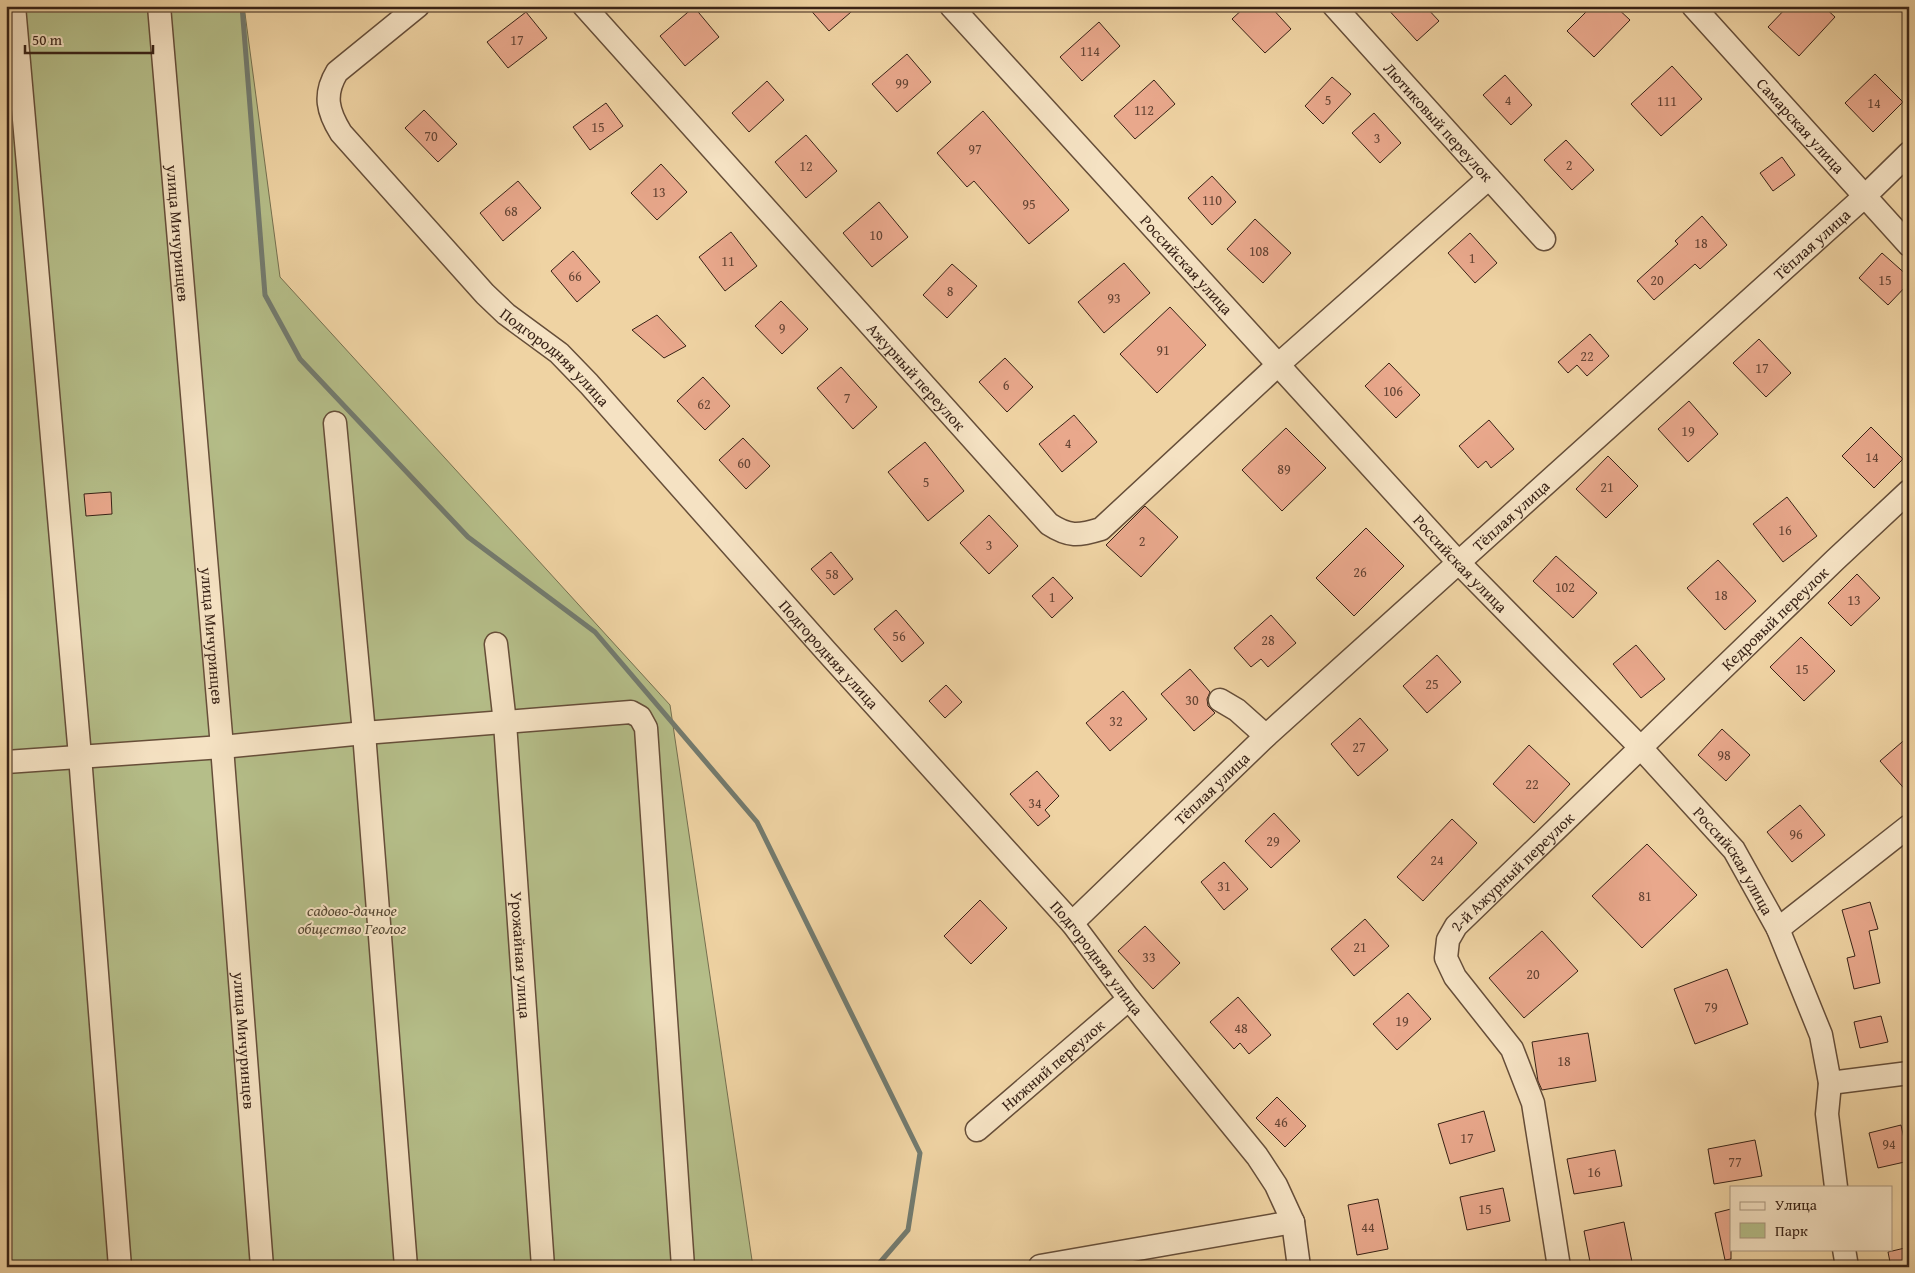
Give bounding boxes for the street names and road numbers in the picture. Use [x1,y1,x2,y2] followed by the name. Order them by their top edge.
[1378,57,1499,188] street label: Лютиковый переулок
[1751,72,1851,179] street label: Самарская улица
[160,163,196,303] street label: улица Мичуринцев
[1768,203,1856,285] street label: Тёплая улица
[1135,209,1239,320] street label: Российская улица
[495,302,616,412] street label: Подгородняя улица
[862,317,972,436] street label: Ажурный переулок
[1467,474,1555,557] street label: Тёплая улица
[1408,509,1513,618] street label: Российская улица
[1716,560,1834,676] street label: Кедровый переулок
[195,565,230,705] street label: улица Мичуринцев
[773,594,885,714] street label: Подгородняя улица
[1168,746,1255,831] street label: Тёплая улица
[1688,801,1780,920] street label: Российская улица
[1444,806,1580,936] street label: 2-й Ажурный переулок
[505,891,538,1020] street label: Урожайная улица
[1045,895,1150,1020] street label: Подгородняя улица
[227,970,262,1110] street label: улица Мичуринцев
[996,1013,1110,1116] street label: Нижний переулок

